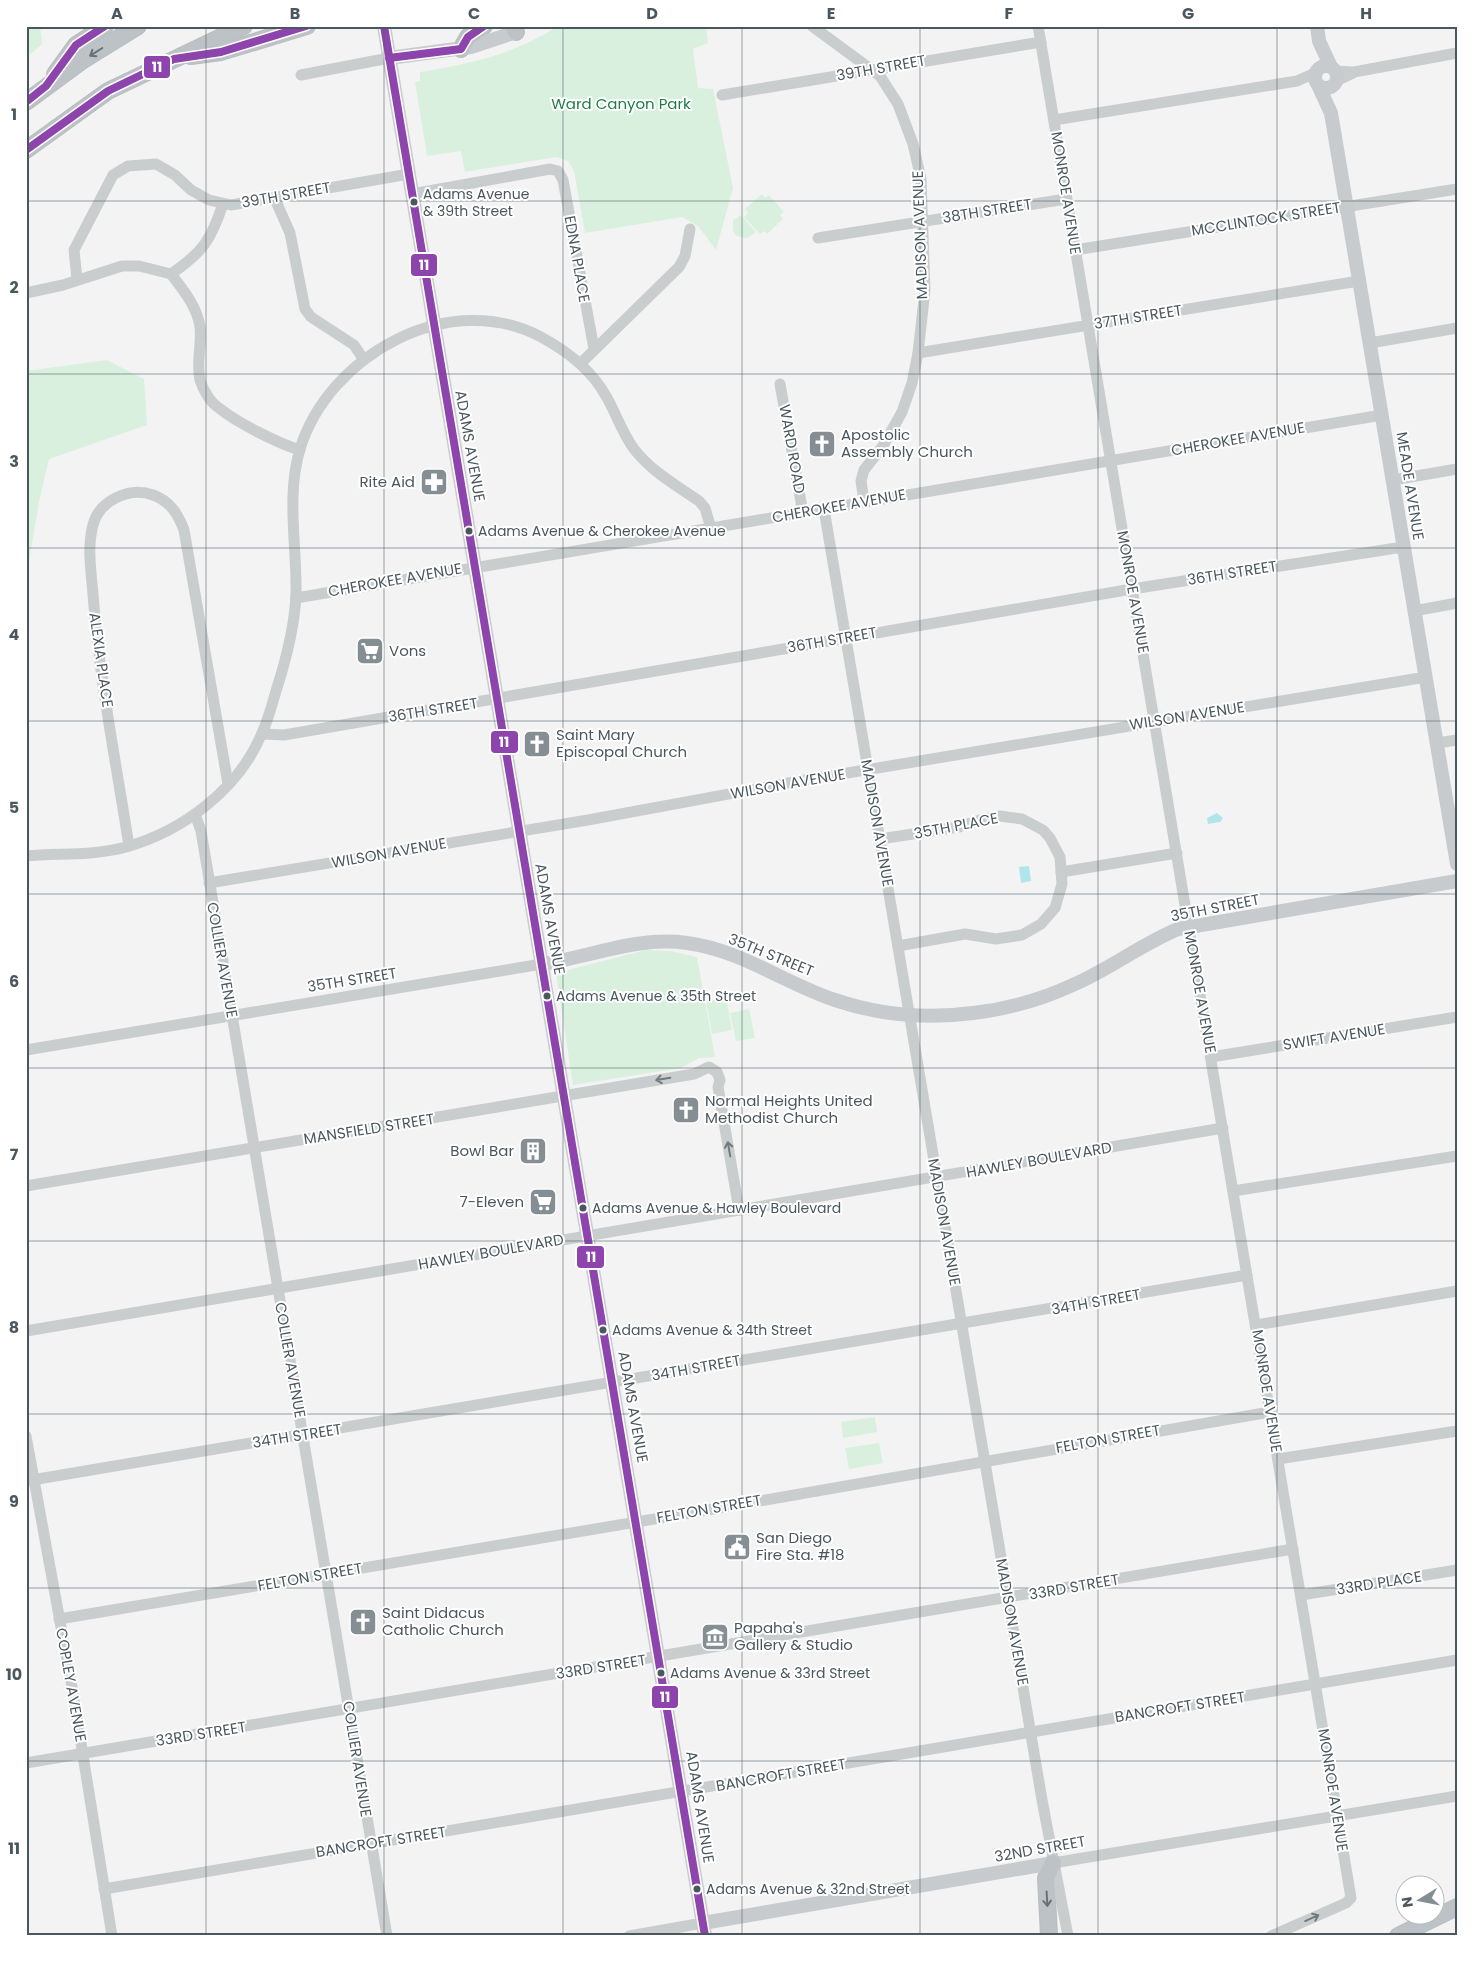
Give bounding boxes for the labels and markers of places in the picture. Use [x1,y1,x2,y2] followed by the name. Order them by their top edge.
[423,184,530,221] place label: Adams Avenue & 39th Street
[409,197,419,207] marker: Adams Avenue & 39th Street
[841,424,973,462] place label: Apostolic Assembly Church
[807,429,837,459] church icon: Apostolic Assembly Church
[419,467,449,497] pharmacy icon: Rite Aid
[359,471,415,492] place label: Rite Aid
[478,521,726,541] place label: Adams Avenue & Cherokee Avenue
[464,526,474,536] marker: Adams Avenue & Cherokee Avenue
[355,636,385,666] supermarket icon: Vons
[389,640,426,661] place label: Vons
[556,724,687,762] place label: Saint Mary Episcopal Church
[522,729,552,759] church icon: Saint Mary Episcopal Church
[556,986,756,1006] place label: Adams Avenue & 35th Street
[542,991,552,1001] marker: Adams Avenue & 35th Street
[705,1090,873,1128] place label: Normal Heights United Methodist Church
[671,1095,701,1125] church icon: Normal Heights United Methodist Church
[518,1136,548,1166] building icon: Bowl Bar
[450,1140,514,1161] place label: Bowl Bar
[528,1187,558,1217] supermarket icon: 7-Eleven
[460,1191,524,1212] place label: 7-Eleven
[592,1198,841,1218] place label: Adams Avenue & Hawley Boulevard
[578,1203,588,1213] marker: Adams Avenue & Hawley Boulevard
[612,1320,812,1340] place label: Adams Avenue & 34th Street
[598,1325,608,1335] marker: Adams Avenue & 34th Street
[756,1527,845,1565] place label: San Diego Fire Sta. #18
[722,1532,752,1562] public building icon: San Diego Fire Sta. #18
[382,1602,504,1640] place label: Saint Didacus Catholic Church
[348,1607,378,1637] church icon: Saint Didacus Catholic Church
[734,1617,853,1655] place label: Papaha's Gallery & Studio
[700,1622,730,1652] museum icon: Papaha's Gallery & Studio
[670,1663,870,1683] place label: Adams Avenue & 33rd Street
[656,1668,666,1678] marker: Adams Avenue & 33rd Street
[706,1879,910,1899] place label: Adams Avenue & 32nd Street
[692,1884,702,1894] marker: Adams Avenue & 32nd Street

